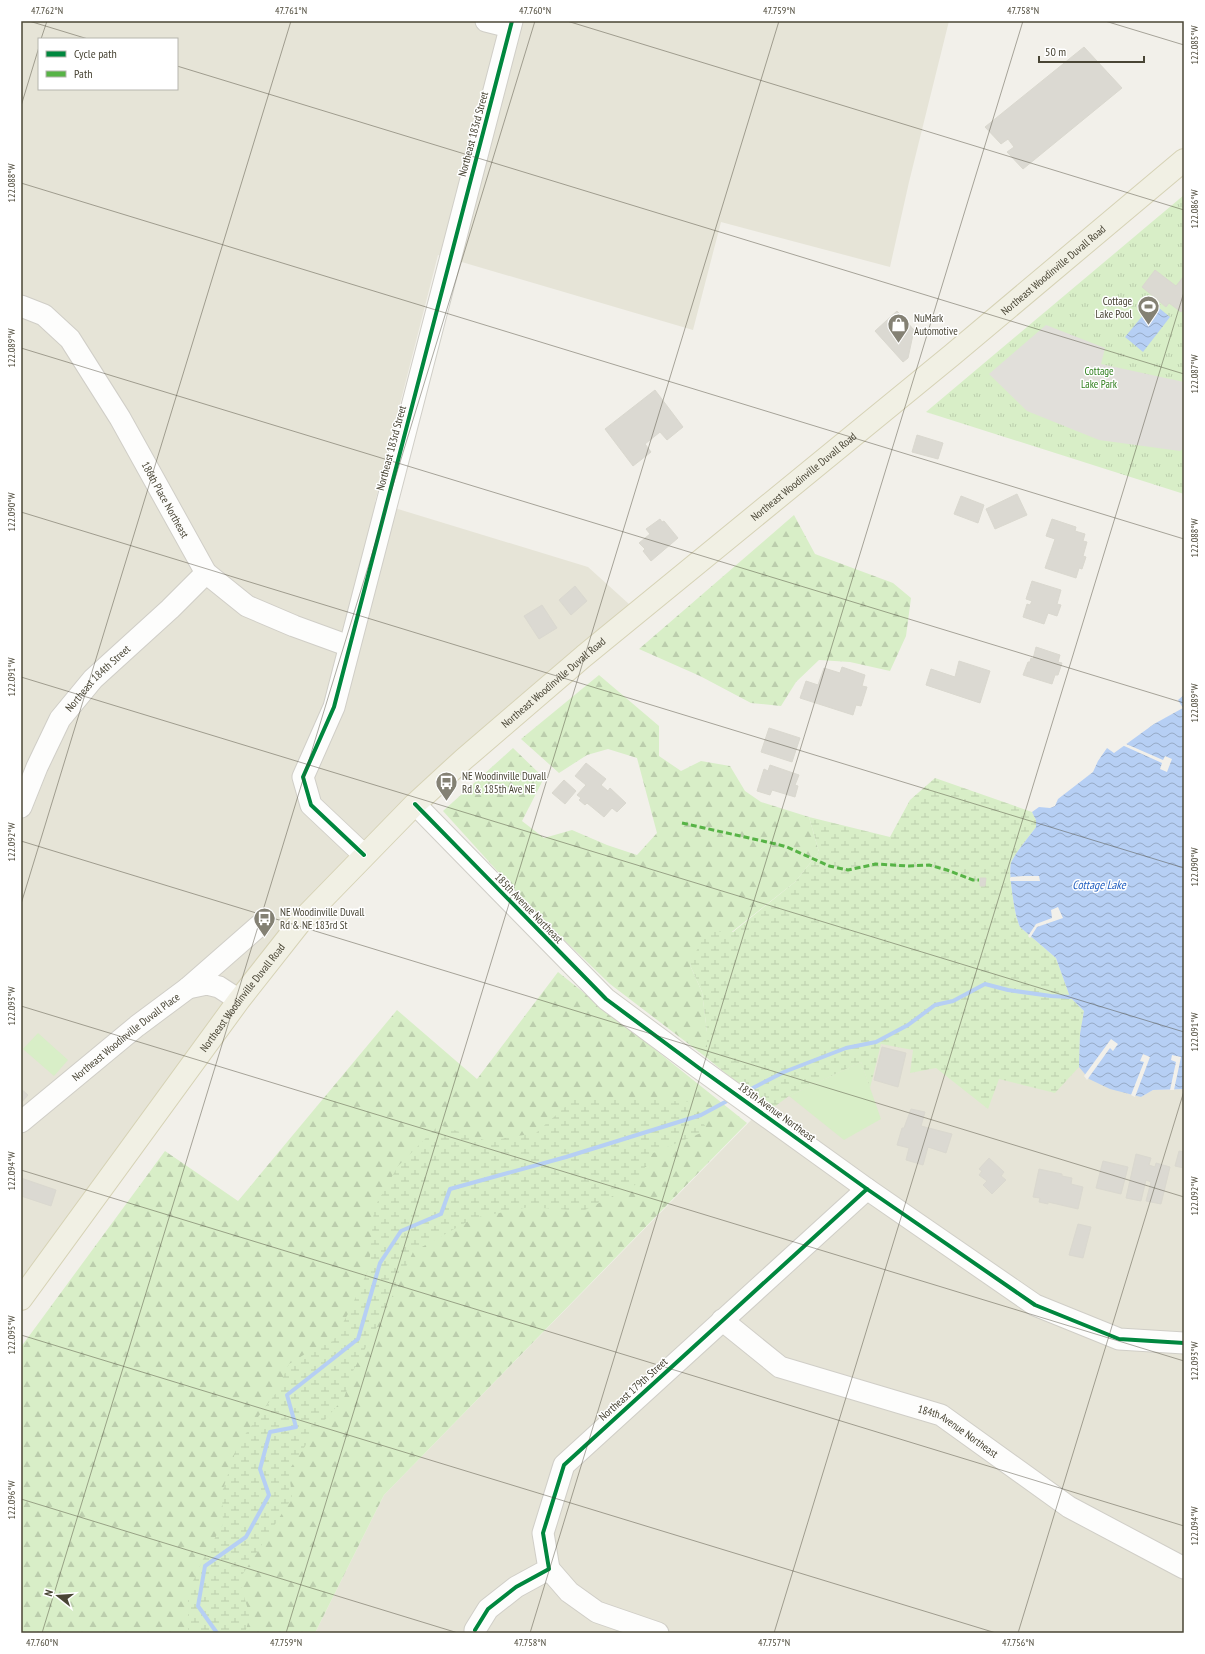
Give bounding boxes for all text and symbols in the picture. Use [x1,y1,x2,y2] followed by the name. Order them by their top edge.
[31,4,63,17] text: 47.762°N
[275,4,307,17] text: 47.761°N
[519,4,551,17] text: 47.760°N
[763,4,795,17] text: 47.759°N
[1007,4,1039,17] text: 47.758°N
[1188,25,1201,64] text: 122.085°W
[38,38,178,90] legend
[1039,38,1144,64] scale bar
[1045,44,1066,59] text: 50 m
[74,46,117,61] text: Cycle path
[74,66,92,81] text: Path
[455,90,491,178] street label: Northeast 183rd Street
[5,163,18,202] text: 122.088°W
[1188,189,1201,228] text: 122.086°W
[998,222,1109,318] street label: Northeast Woodinville Duvall Road
[1095,294,1132,321] place label: Cottage Lake Pool
[1135,294,1161,327] sports icon: Cottage Lake Pool
[886,311,912,344] shop icon: NuMark Automotive
[914,311,958,338] place label: NuMark Automotive
[5,328,18,367] text: 122.089°W
[1188,354,1201,393] text: 122.087°W
[1081,364,1118,391] park label: Cottage Lake Park
[373,404,409,492] street label: Northeast 183rd Street
[748,429,859,524] street label: Northeast Woodinville Duvall Road
[139,459,192,540] street label: 186th Place Northeast
[5,492,18,531] text: 122.090°W
[1188,518,1201,557] text: 122.088°W
[498,634,609,731] street label: Northeast Woodinville Duvall Road
[62,642,133,714] street label: Northeast 184th Street
[5,657,18,696] text: 122.091°W
[1188,683,1201,722] text: 122.089°W
[434,769,460,802] bus stop icon: NE Woodinville Duvall Rd & 185th Ave NE
[462,769,547,796] place label: NE Woodinville Duvall Rd & 185th Ave NE
[5,822,18,861] text: 122.092°W
[1188,847,1201,886] text: 122.090°W
[492,870,566,946] street label: 185th Avenue Northeast
[1072,877,1127,892] water label: Cottage Lake
[252,905,278,938] bus stop icon: NE Woodinville Duvall Rd & NE 183rd St
[280,905,365,932] place label: NE Woodinville Duvall Rd & NE 183rd St
[197,940,288,1054] street label: Northeast Woodinville Duvall Road
[5,986,18,1025] text: 122.093°W
[69,989,183,1084] street label: Northeast Woodinville Duvall Place
[1188,1012,1201,1051] text: 122.091°W
[736,1079,818,1145] street label: 185th Avenue Northeast
[5,1151,18,1190] text: 122.094°W
[1188,1176,1201,1215] text: 122.092°W
[5,1315,18,1354] text: 122.095°W
[1188,1341,1201,1380] text: 122.093°W
[596,1354,670,1424] street label: Northeast 179th Street
[916,1401,1001,1461] street label: 184th Avenue Northeast
[5,1480,18,1519] text: 122.096°W
[1188,1506,1201,1545] text: 122.094°W
[38,1576,78,1616] north arrow
[41,1588,56,1598] text: N
[26,1636,58,1649] text: 47.760°N
[270,1636,302,1649] text: 47.759°N
[514,1636,546,1649] text: 47.758°N
[758,1636,790,1649] text: 47.757°N
[1002,1636,1034,1649] text: 47.756°N

